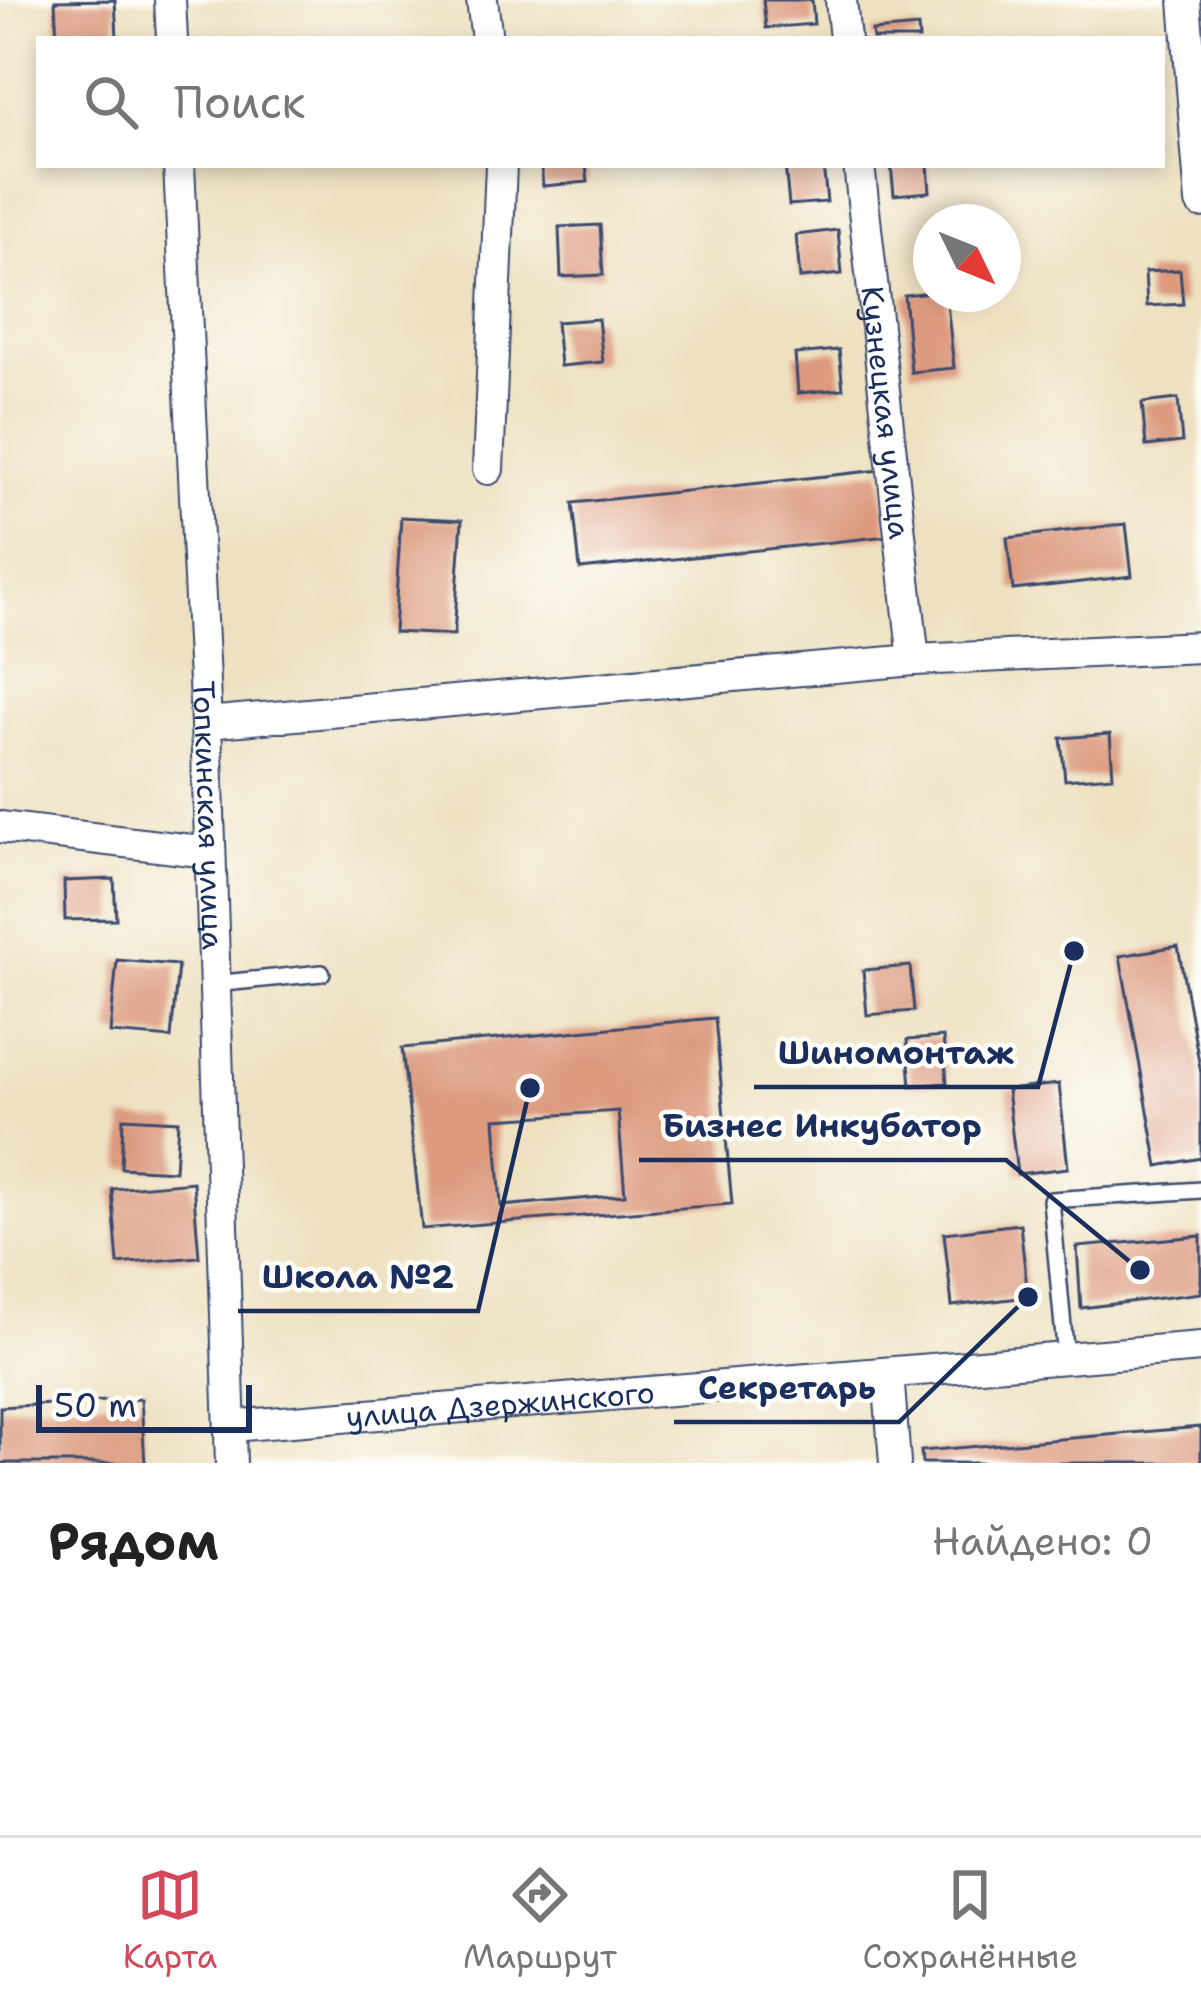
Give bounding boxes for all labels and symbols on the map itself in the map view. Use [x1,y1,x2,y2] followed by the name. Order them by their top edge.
[913,204,1021,312] north arrow
[852,284,921,541] street label: Кузнецкая улица
[183,680,234,951] street label: Топкинская улица
[754,1018,1038,1087] callout: Шиномонтаж
[778,1030,1014,1075] text: Шиномонтаж
[639,1091,1006,1160] callout: Бизнес Инкубатор
[662,1103,982,1148] text: Бизнес Инкубатор
[238,1242,478,1311] callout: Школа №2
[262,1254,454,1299] text: Школа №2
[674,1353,899,1422] callout: Секретарь
[698,1365,876,1410] text: Секретарь
[344,1371,656,1437] street label: улица Дзержинского
[36,1379,252,1432] scale bar

